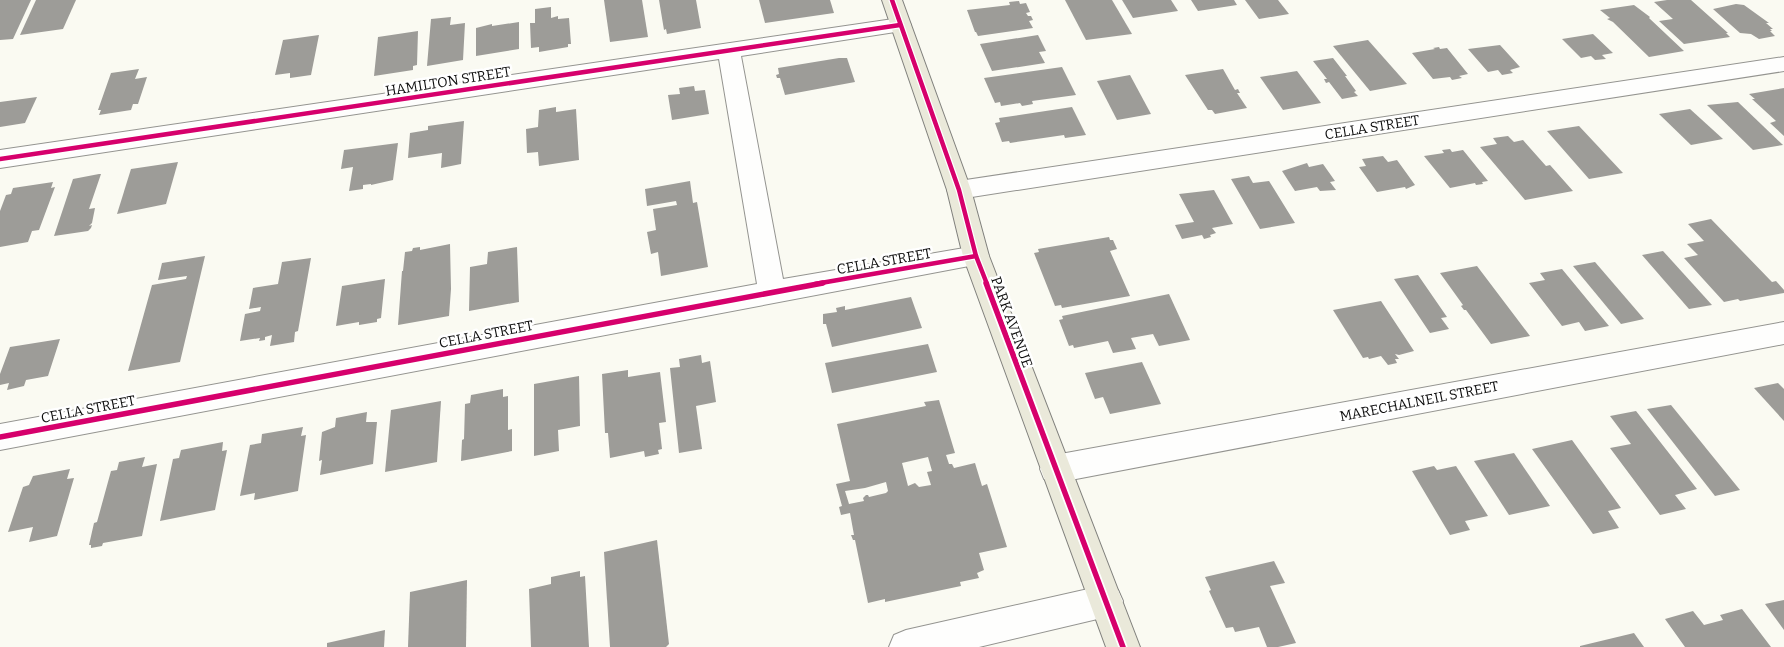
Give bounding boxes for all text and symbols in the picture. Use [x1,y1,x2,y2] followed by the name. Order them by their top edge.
[384,63,512,100] street label: HAMILTON STREET
[1323,112,1421,143] street label: CELLA STREET
[835,245,933,278] street label: CELLA STREET
[987,274,1036,370] street label: PARK AVENUE
[437,317,535,352] street label: CELLA STREET
[1338,378,1500,425] street label: MARECHALNEIL STREET
[39,392,137,427] street label: CELLA STREET

